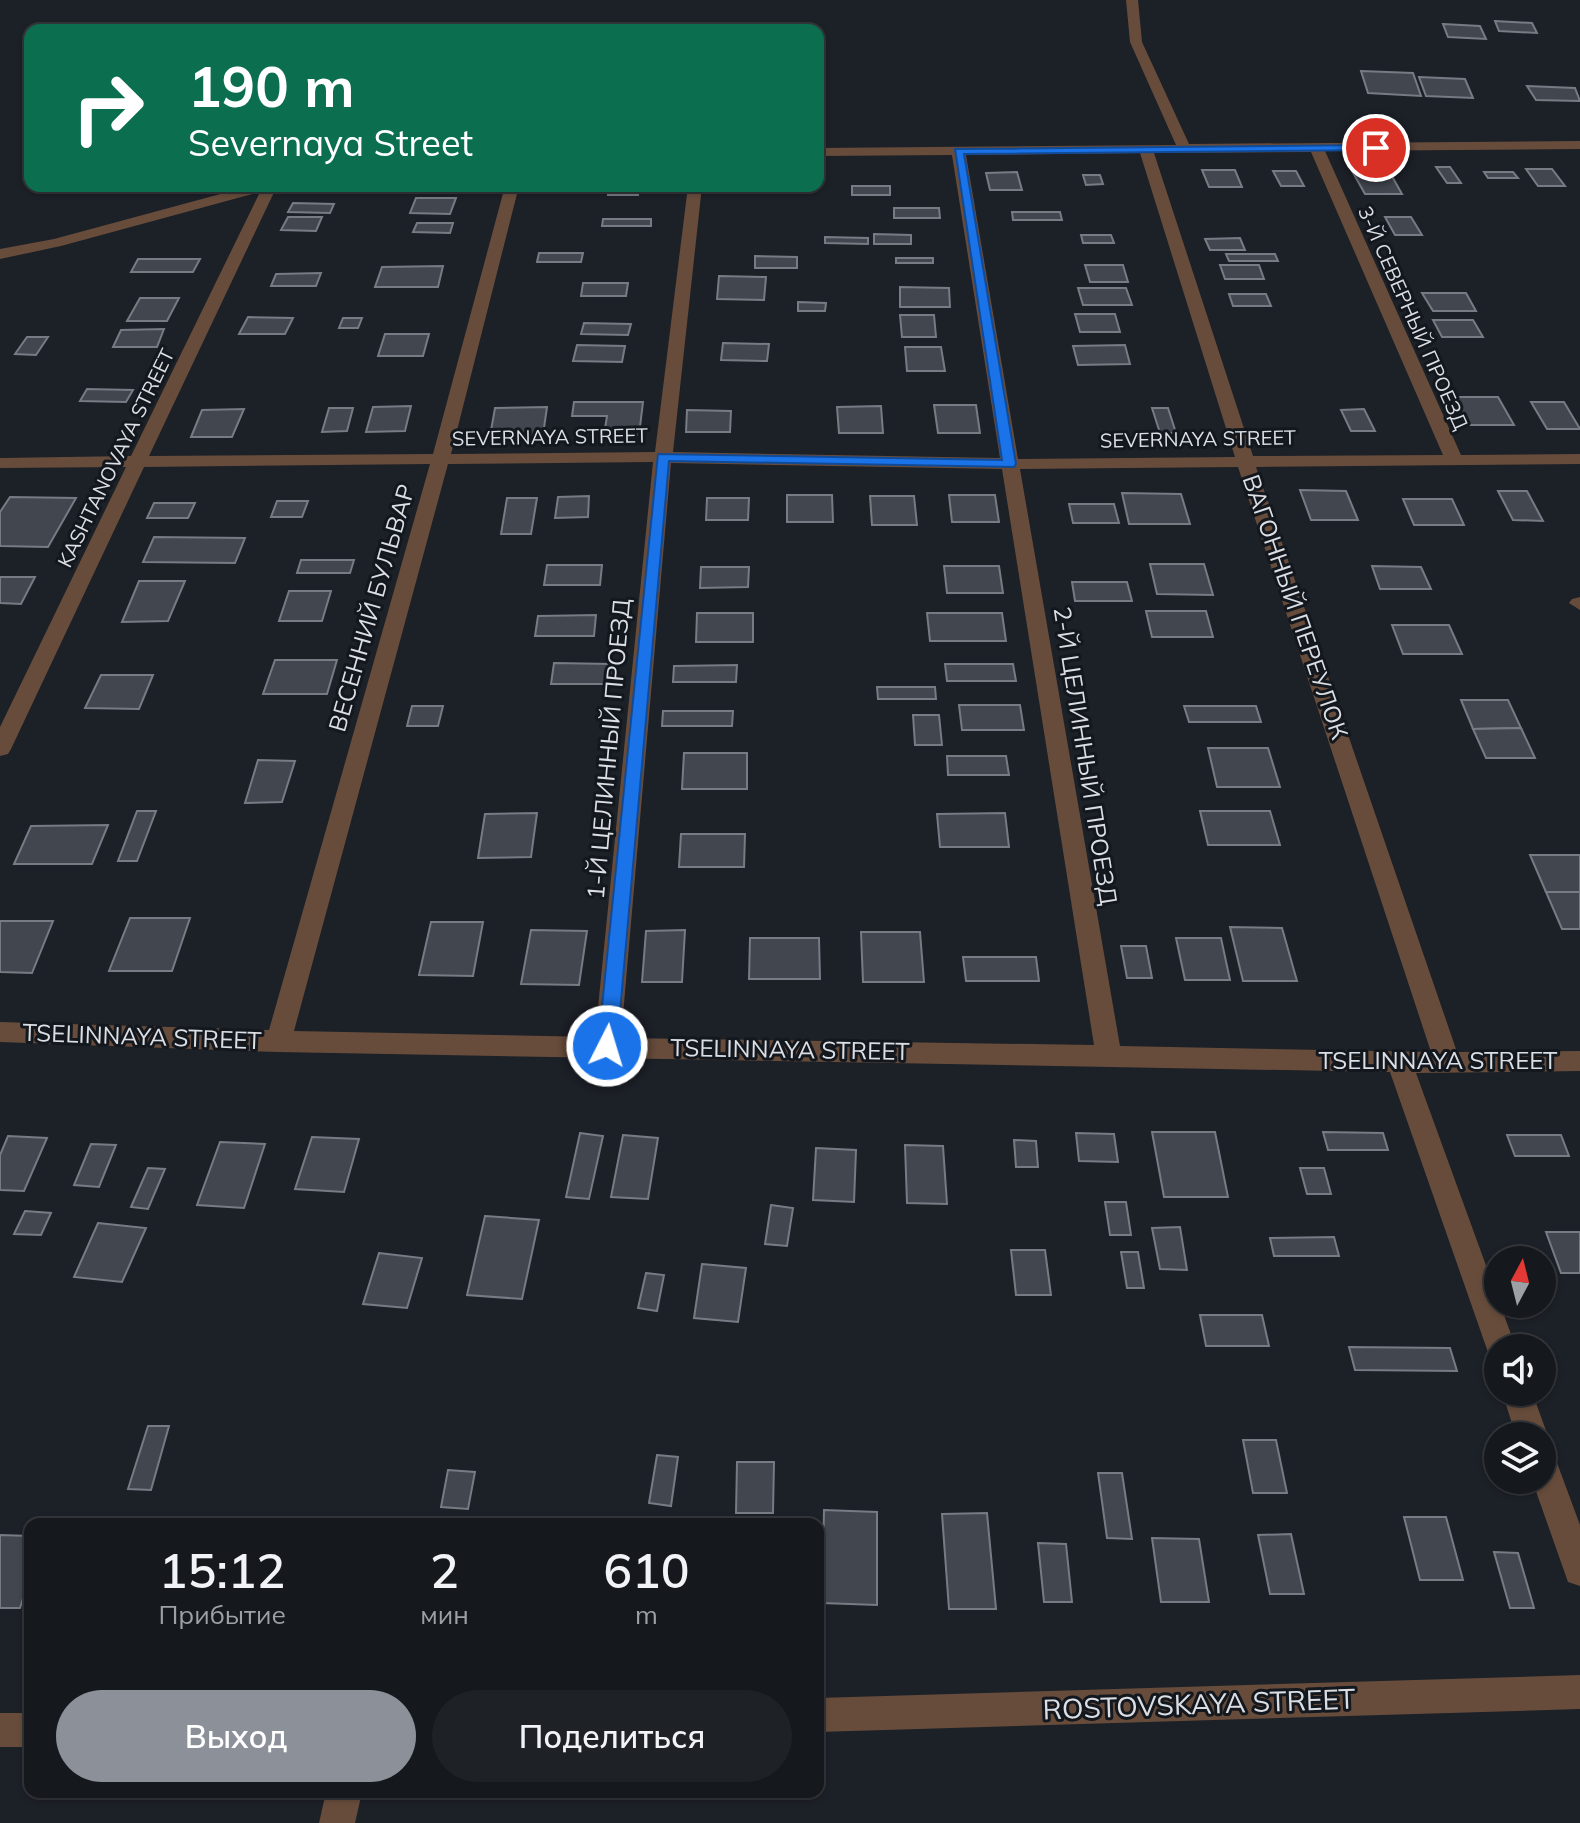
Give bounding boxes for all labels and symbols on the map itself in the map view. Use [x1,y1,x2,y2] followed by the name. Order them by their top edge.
[1342,114,1410,182] pin
[1353,202,1474,433] street label: 3-Й СЕВЕРНЫЙ ПРОЕЗД
[52,344,179,571] street label: KASHTANOVAYA STREET
[452,422,648,451] street label: SEVERNAYA STREET
[1100,424,1296,453] street label: SEVERNAYA STREET
[1237,470,1355,743] street label: ВАГОННЫЙ ПЕРЕУЛОК
[321,481,421,735] street label: ВЕСЕННИЙ БУЛЬВАР
[580,597,636,901] street label: 1-Й ЦЕЛИННЫЙ ПРОЕЗД
[1048,604,1124,907] street label: 2-Й ЦЕЛИННЫЙ ПРОЕЗД
[565,1004,649,1088] position arrow
[22,1017,263,1055] street label: TSELINNAYA STREET
[670,1032,910,1066] street label: TSELINNAYA STREET
[1318,1045,1558,1075] street label: TSELINNAYA STREET
[1484,1246,1556,1318] north arrow
[1042,1681,1356,1726] street label: ROSTOVSKAYA STREET

